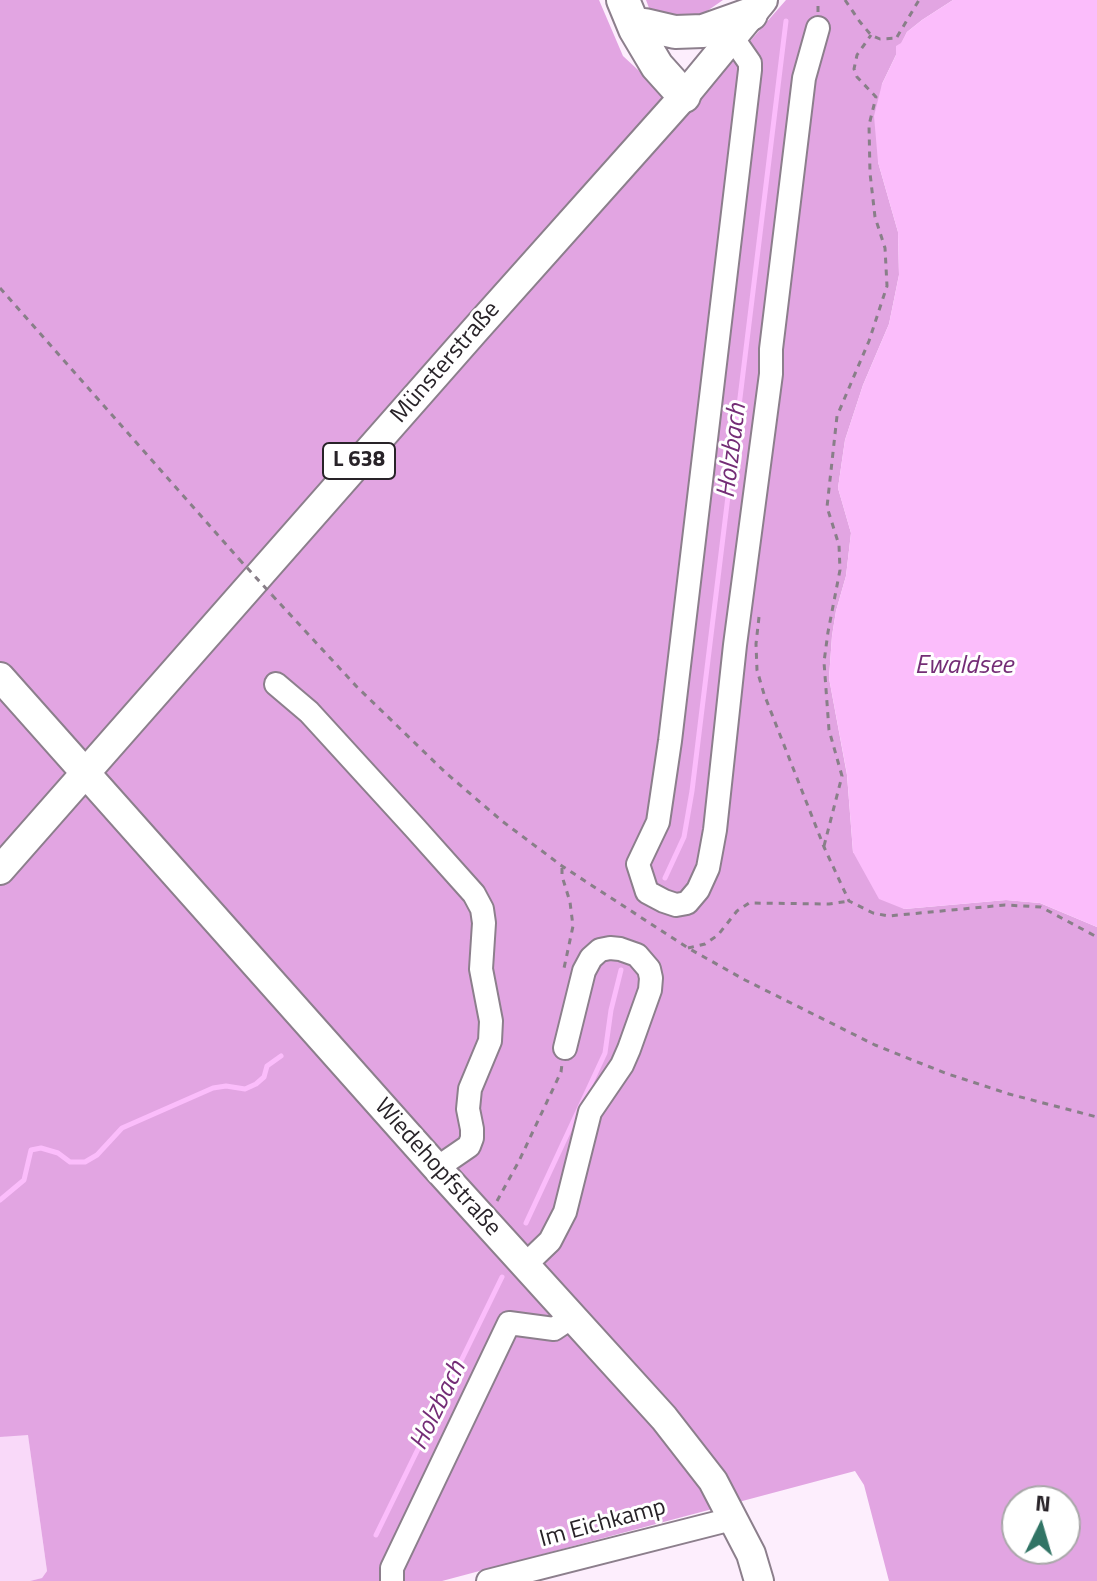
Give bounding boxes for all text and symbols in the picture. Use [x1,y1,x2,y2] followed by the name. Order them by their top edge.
[385,296,507,430] street label: Münsterstraße
[712,402,754,500] water label: Holzbach
[323,443,395,479] road number: L 638
[915,651,1013,683] water label: Ewaldsee
[368,1093,506,1243] street label: Wiedehopfstraße
[404,1357,474,1455] water label: Holzbach
[1001,1485,1081,1565] north arrow
[1034,1485,1052,1521] text: N
[537,1493,669,1555] street label: Im Eichkamp

